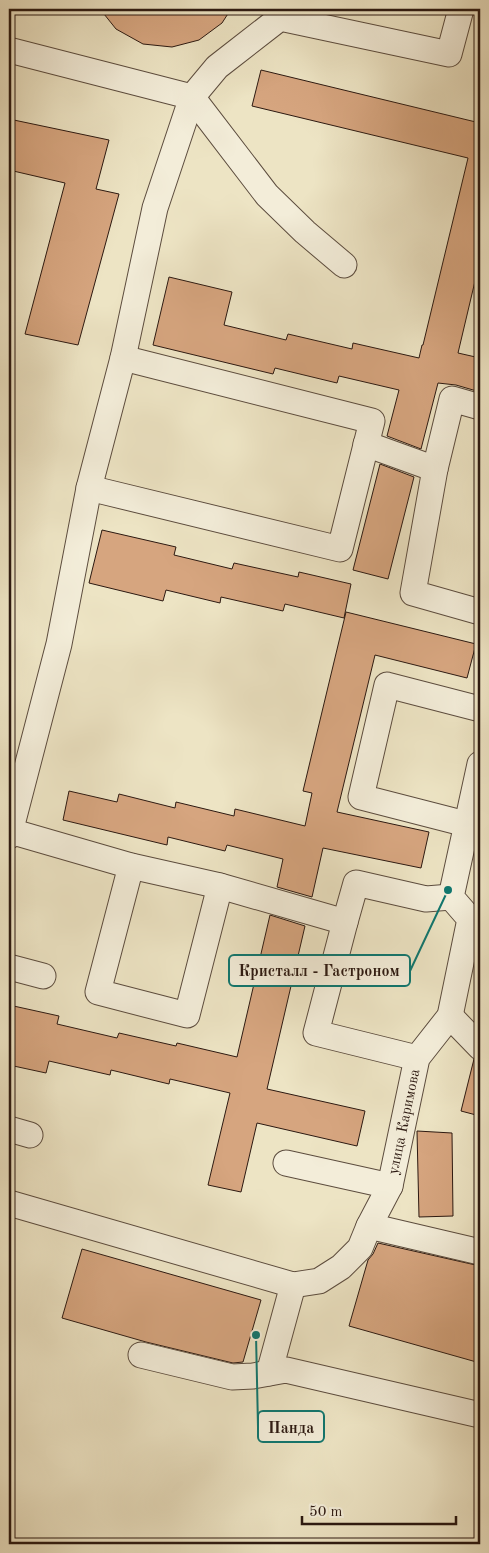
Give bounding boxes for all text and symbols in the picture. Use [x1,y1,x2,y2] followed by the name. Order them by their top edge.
[229,955,410,986] callout: Кристалл - Гастроном
[238,964,400,980] text: Кристалл - Гастроном
[387,1067,424,1176] street label: улица Каримова
[258,1411,324,1442] callout: Панда
[268,1421,314,1437] text: Панда
[302,1493,455,1525] scale bar
[309,1505,343,1520] text: 50 m

